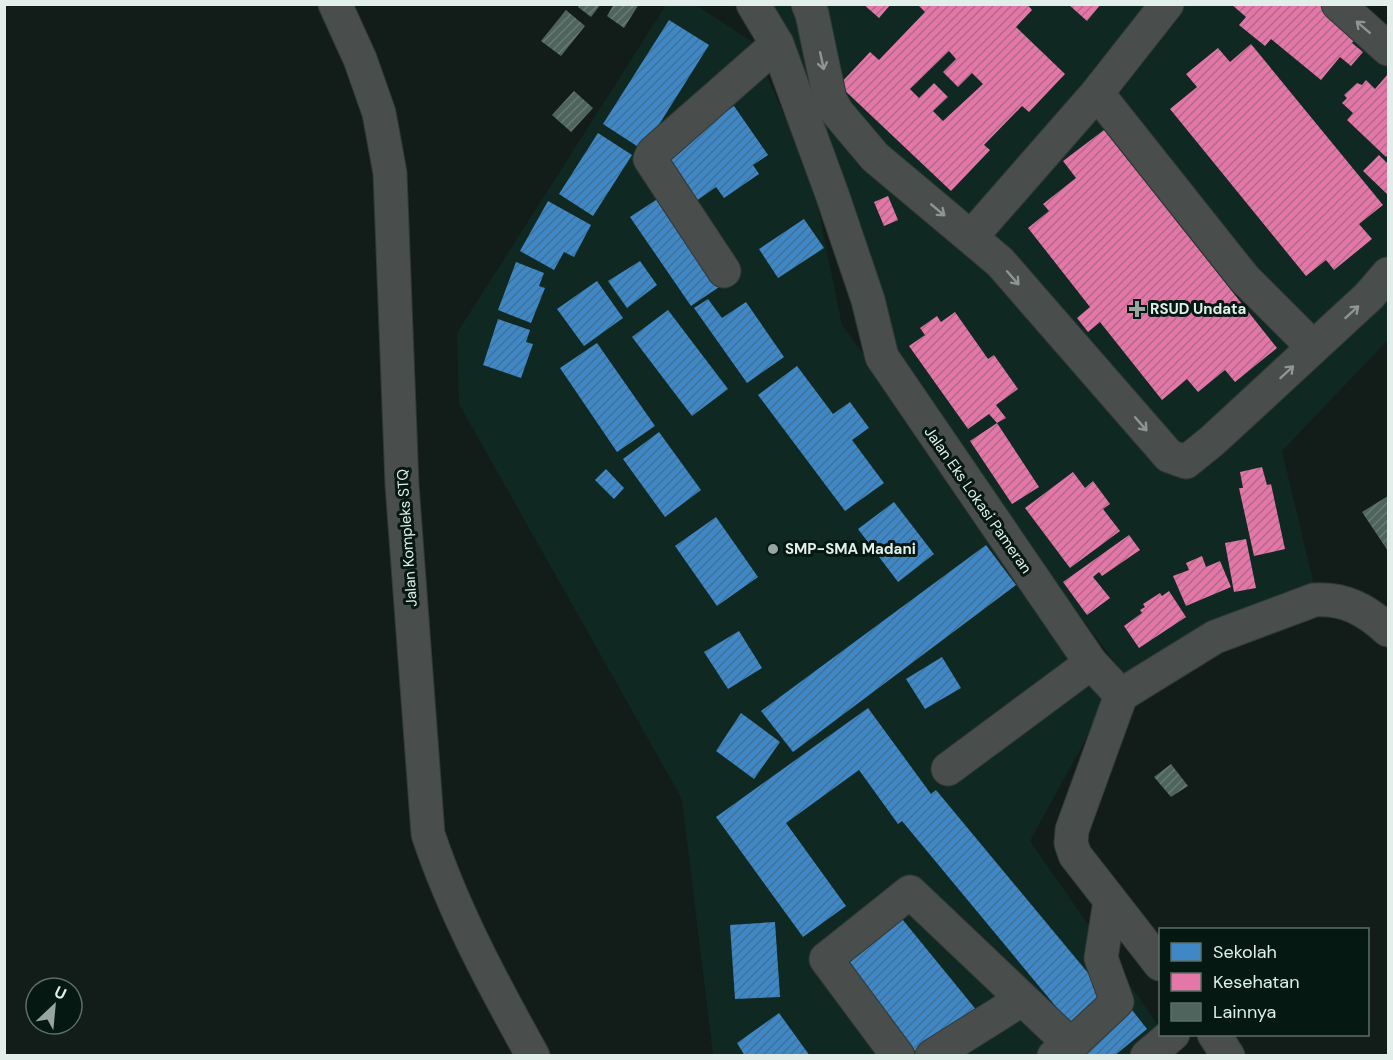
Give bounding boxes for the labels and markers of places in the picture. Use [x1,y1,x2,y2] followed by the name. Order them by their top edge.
[1150,299,1246,319] place label: RSUD Undata
[1128,300,1146,318] marker: RSUD Undata
[785,539,916,559] place label: SMP-SMA Madani
[766,542,780,556] marker: SMP-SMA Madani

